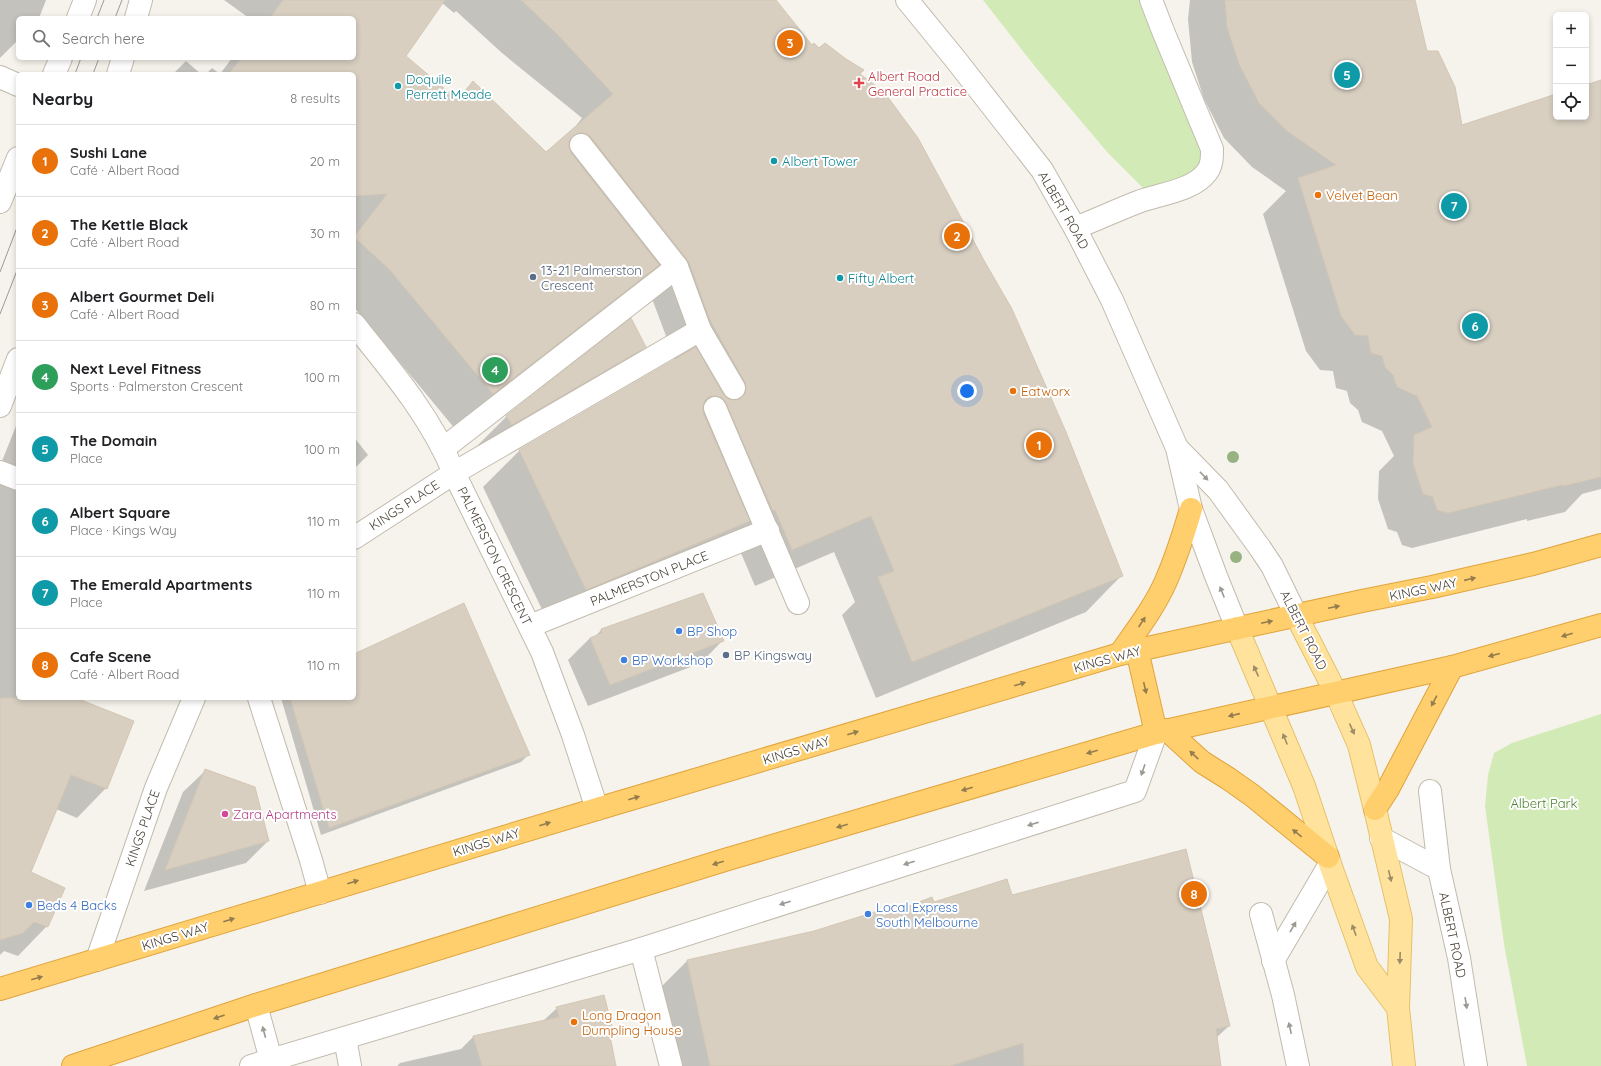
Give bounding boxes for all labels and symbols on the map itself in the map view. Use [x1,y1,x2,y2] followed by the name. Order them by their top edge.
[777,28,803,58] pin: 3
[1334,60,1360,90] pin: 5
[868,68,967,99] place label: Albert Road General Practice
[406,71,492,102] place label: Doquile Perrett Meade
[853,77,865,89] marker: Albert Road General Practice
[393,81,403,91] marker: Doquile Perrett Meade
[782,153,858,169] place label: Albert Tower
[769,156,779,166] marker: Albert Tower
[1035,168,1093,252] street label: ALBERT ROAD
[1326,187,1398,203] place label: Velvet Bean
[1313,190,1323,200] marker: Velvet Bean
[1441,191,1467,221] pin: 7
[944,221,970,251] pin: 2
[541,262,642,293] place label: 13-21 Palmerston Crescent
[848,270,914,286] place label: Fifty Albert
[528,272,538,282] marker: 13-21 Palmerston Crescent
[835,273,845,283] marker: Fifty Albert
[1462,311,1488,341] pin: 6
[482,355,508,385] pin: 4
[957,381,977,401] your location
[1021,383,1070,399] place label: Eatworx
[1008,386,1018,396] marker: Eatworx
[1026,430,1052,460] pin: 1
[1199,471,1209,481] one-way arrow
[366,476,442,534] street label: KINGS PLACE
[454,484,536,628] street label: PALMERSTON CRESCENT
[588,547,710,609] street label: PALMERSTON PLACE
[1388,574,1459,604] street label: KINGS WAY
[1464,575,1476,581] one-way arrow
[1219,585,1225,597] one-way arrow
[1277,587,1331,673] street label: ALBERT ROAD
[1328,604,1341,610] one-way arrow
[1138,617,1146,627] one-way arrow
[1260,618,1273,624] one-way arrow
[687,623,737,639] place label: BP Shop
[674,626,684,636] marker: BP Shop
[1560,632,1572,638] one-way arrow
[1072,642,1143,676] street label: KINGS WAY
[734,647,812,663] place label: BP Kingsway
[721,650,731,660] marker: BP Kingsway
[632,652,713,668] place label: BP Workshop
[1488,652,1500,658] one-way arrow
[619,655,629,665] marker: BP Workshop
[1253,665,1259,677] one-way arrow
[1014,681,1026,687] one-way arrow
[1143,682,1149,694] one-way arrow
[1431,696,1437,707] one-way arrow
[1227,713,1240,719] one-way arrow
[1349,723,1355,734] one-way arrow
[847,730,859,736] one-way arrow
[761,732,832,768] street label: KINGS WAY
[1282,734,1288,745] one-way arrow
[1085,749,1097,755] one-way arrow
[1189,750,1199,759] one-way arrow
[1140,764,1146,776] one-way arrow
[961,786,973,792] one-way arrow
[121,787,163,869] street label: KINGS PLACE
[628,795,640,801] one-way arrow
[1510,795,1578,811] park label: Albert Park
[233,806,337,822] place label: Zara Apartments
[220,809,230,819] marker: Zara Apartments
[539,821,551,827] one-way arrow
[1027,821,1039,827] one-way arrow
[836,823,848,829] one-way arrow
[451,824,522,860] street label: KINGS WAY
[1292,829,1303,838] one-way arrow
[711,860,723,866] one-way arrow
[903,860,915,866] one-way arrow
[1388,870,1394,882] one-way arrow
[348,879,360,885] one-way arrow
[1181,879,1207,909] pin: 8
[1436,891,1470,979] street label: ALBERT ROAD
[37,897,117,913] place label: Beds 4 Backs
[876,899,978,930] place label: Local Express South Melbourne
[24,900,34,910] marker: Beds 4 Backs
[779,900,791,906] one-way arrow
[863,909,873,919] marker: Local Express South Melbourne
[223,917,235,923] one-way arrow
[140,918,211,954] street label: KINGS WAY
[1290,921,1297,933] one-way arrow
[1351,924,1357,936] one-way arrow
[1396,952,1403,964] one-way arrow
[32,975,44,981] one-way arrow
[1463,997,1469,1009] one-way arrow
[582,1007,681,1038] place label: Long Dragon Dumpling House
[213,1015,225,1021] one-way arrow
[569,1017,579,1027] marker: Long Dragon Dumpling House
[1286,1022,1292,1034] one-way arrow
[261,1026,267,1038] one-way arrow

